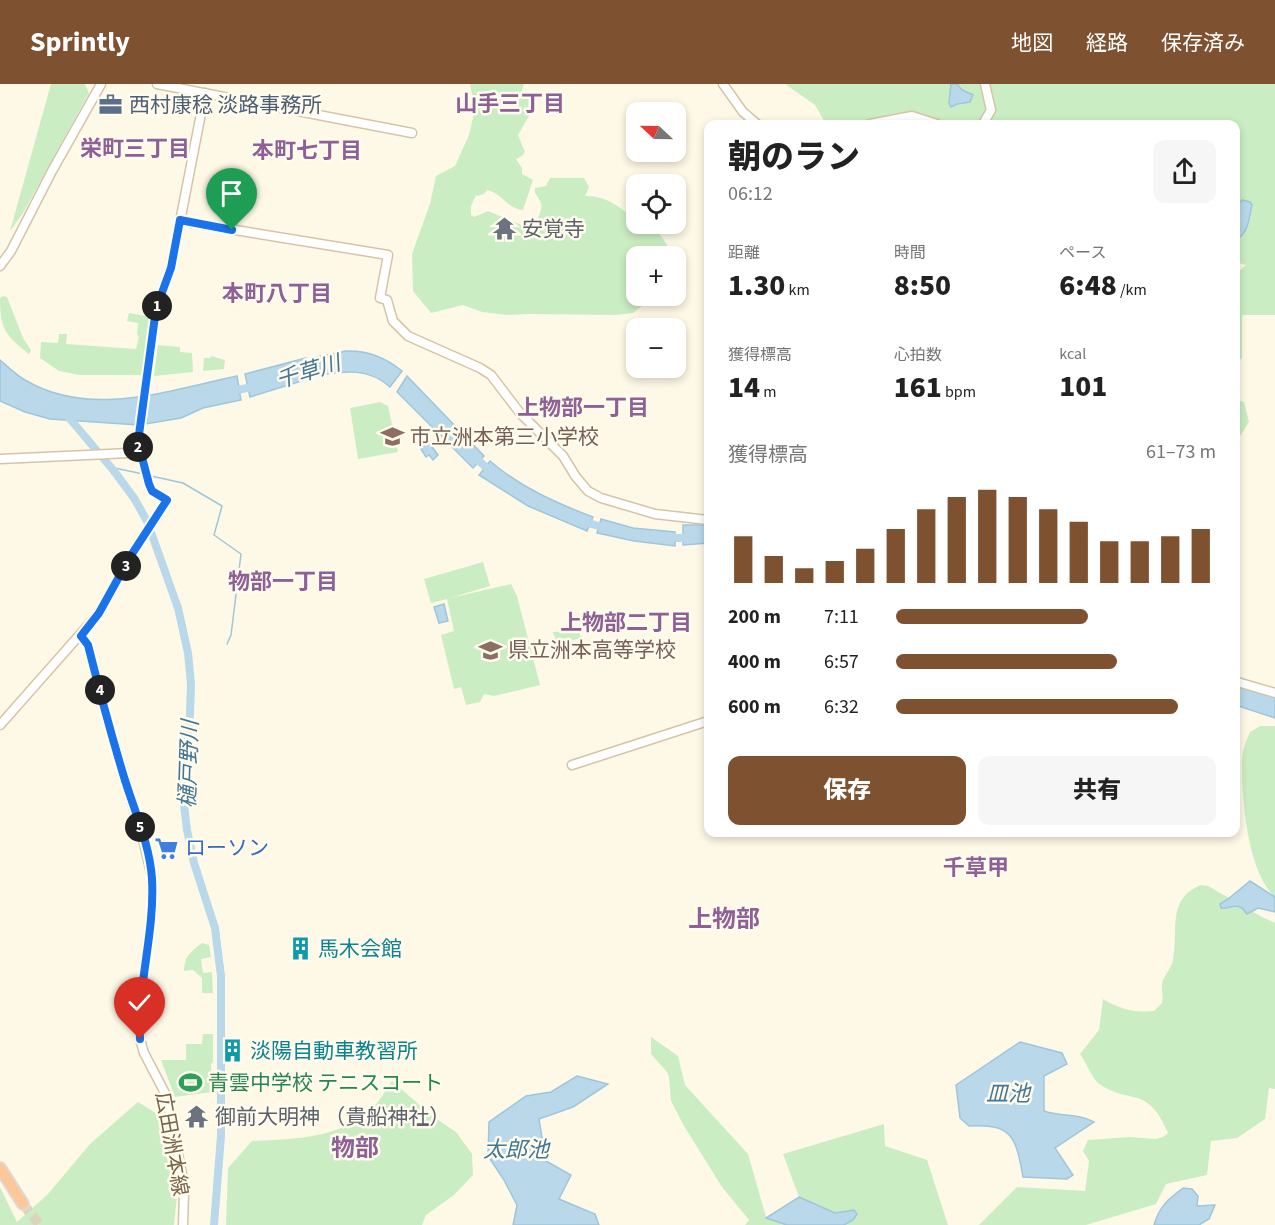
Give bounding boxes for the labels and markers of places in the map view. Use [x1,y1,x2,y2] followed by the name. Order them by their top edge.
[129,90,322,120] place label: 西村康稔 淡路事務所
[98,92,124,118] office icon: 西村康稔 淡路事務所
[206,168,257,230] pin
[522,214,585,244] place label: 安覚寺
[491,216,517,242] temple icon: 安覚寺
[142,291,172,321] pin: 1
[410,422,599,452] place label: 市立洲本第三小学校
[379,424,405,450] school or university icon: 市立洲本第三小学校
[123,432,153,462] pin: 2
[111,551,141,581] pin: 3
[508,635,676,665] place label: 県立洲本高等学校
[477,637,503,663] school or university icon: 県立洲本高等学校
[85,675,115,705] pin: 4
[125,812,155,842] pin: 5
[185,833,269,863] place label: ローソン
[154,835,180,861] supermarket icon: ローソン
[318,934,402,964] place label: 馬木会館
[287,936,313,962] building icon: 馬木会館
[114,977,165,1039] pin
[250,1036,418,1066] place label: 淡陽自動車教習所
[219,1038,245,1064] building icon: 淡陽自動車教習所
[208,1068,443,1098] place label: 青雲中学校 テニスコート
[177,1070,203,1096] sports icon: 青雲中学校 テニスコート
[215,1102,450,1132] place label: 御前大明神 （貴船神社）
[184,1104,210,1130] temple icon: 御前大明神 （貴船神社）

